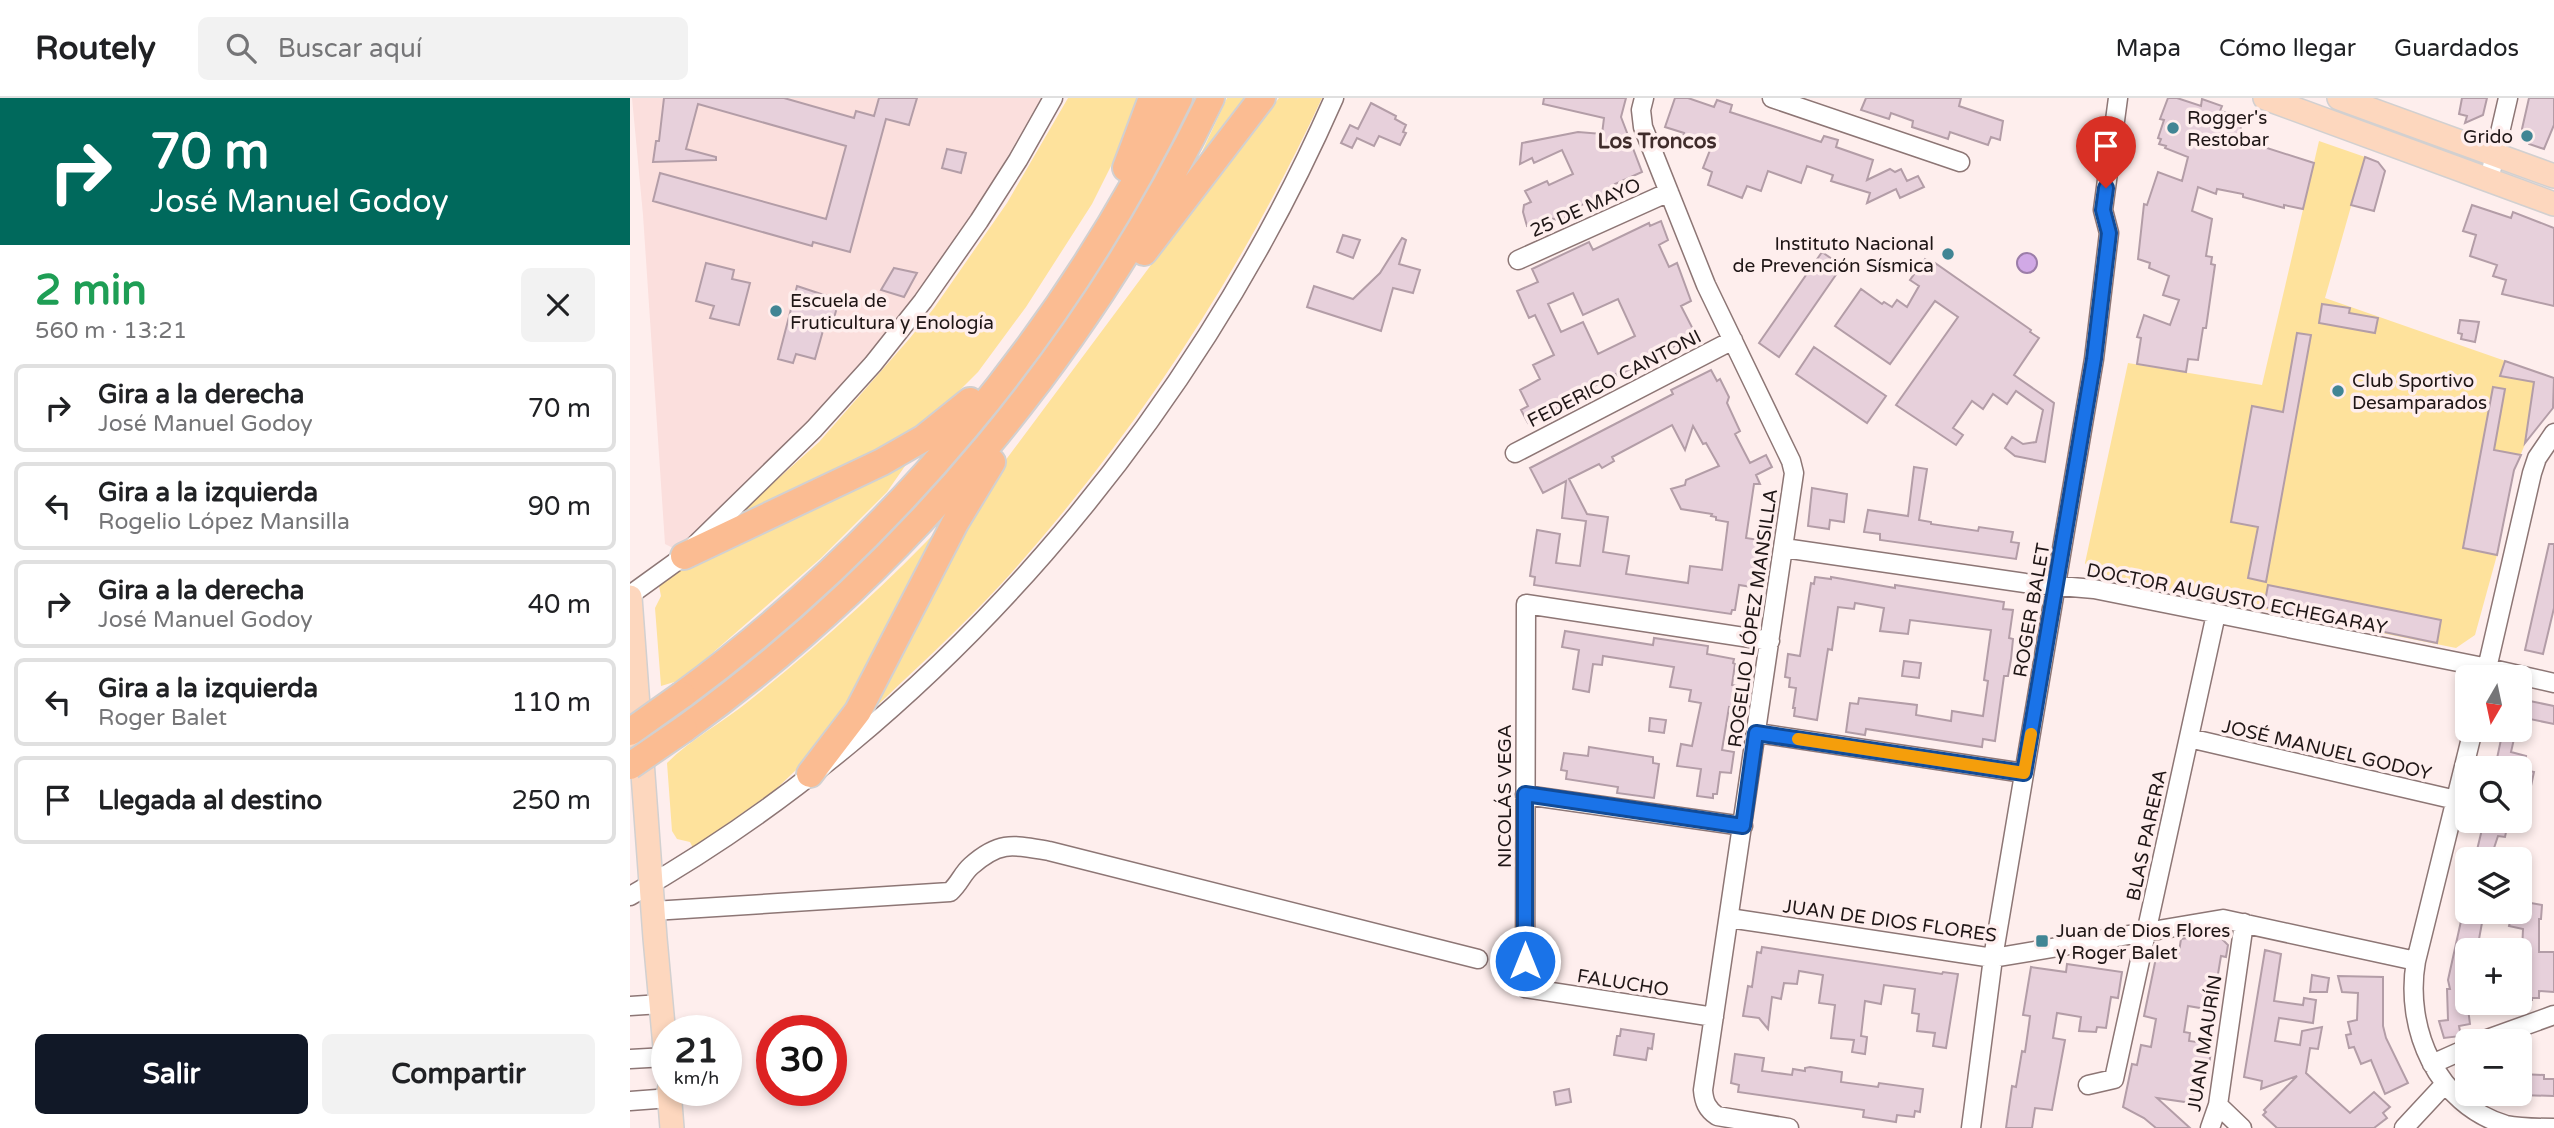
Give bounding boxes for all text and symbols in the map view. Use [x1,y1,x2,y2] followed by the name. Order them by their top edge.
[198,17,688,80] search box
[35,29,156,68] text: Routely
[222,29,260,67] icon: search
[278,33,422,64] text: Buscar aquí
[2116,34,2181,63] text: Mapa
[2219,34,2356,63] text: Cómo llegar
[2394,34,2519,63] text: Guardados
[2187,107,2270,151] place label: Rogger's Restobar
[2076,116,2136,188] pin
[2165,120,2181,136] marker: Rogger's Restobar
[150,123,269,182] text: 70 m
[35,126,126,217] icon: right
[2463,126,2513,148] place label: Grido
[2087,127,2125,165] icon: arrive
[2519,128,2535,144] marker: Grido
[1597,129,1717,154] district label: Los Troncos
[1527,174,1644,242] street label: 25 DE MAYO
[150,183,449,221] text: José Manuel Godoy
[1733,233,1934,277] place label: Instituto Nacional de Prevención Sísmica
[1940,246,1956,262] marker: Instituto Nacional de Prevención Sísmica
[35,265,147,316] text: 2 min
[521,268,595,342] button: close
[790,290,994,334] place label: Escuela de Fruticultura y Enología
[768,303,784,319] marker: Escuela de Fruticultura y Enología
[35,317,187,345] text: 560 m · 13:21
[1524,325,1705,432] street label: FEDERICO CANTONI
[2352,370,2487,414] place label: Club Sportivo Desamparados
[98,379,304,410] text: Gira a la derecha
[2330,383,2346,399] marker: Club Sportivo Desamparados
[39,389,77,427] icon: right
[528,393,591,424] text: 70 m
[98,410,313,438] text: José Manuel Godoy
[98,477,318,508] text: Gira a la izquierda
[39,487,77,525] icon: left
[1723,487,1782,749] street label: ROGELIO LÓPEZ MANSILLA
[528,491,591,522] text: 90 m
[98,508,350,536] text: Rogelio López Mansilla
[2009,541,2055,679] street label: ROGER BALET
[2084,559,2389,639] street label: DOCTOR AUGUSTO ECHEGARAY
[98,575,304,606] text: Gira a la derecha
[39,585,77,623] icon: right
[528,589,591,620] text: 40 m
[98,606,313,634] text: José Manuel Godoy
[2455,665,2532,742] north arrow
[2455,665,2532,1106] map controls
[98,673,318,704] text: Gira a la izquierda
[39,683,77,721] icon: left
[511,687,591,718] text: 110 m
[98,704,227,732] text: Roger Balet
[2220,715,2434,785] street label: JOSÉ MANUEL GODOY
[1493,724,1516,868] street label: NICOLÁS VEGA
[2455,756,2532,833] button: search
[2122,767,2172,903] street label: BLAS PARERA
[39,781,77,819] icon: arrive
[98,785,322,816] text: Llegada al destino
[511,785,591,816] text: 250 m
[2455,847,2532,924] button: layers
[1782,895,1998,947] street label: JUAN DE DIOS FLORES
[2056,920,2230,964] place label: Juan de Dios Flores y Roger Balet
[1488,924,1562,998] position arrow
[2034,933,2050,949] marker: Juan de Dios Flores y Roger Balet
[2455,938,2532,1015] button: +
[1575,965,1670,1001] street label: FALUCHO
[2182,973,2227,1113] street label: JUAN MAURÍN
[756,1015,847,1106] speed limit sign: 30
[2455,1029,2532,1106] button: −
[675,1030,718,1072] text: 21
[35,1034,308,1114] button: Salir
[322,1034,595,1114] button: Compartir
[674,1067,719,1089] text: km/h

